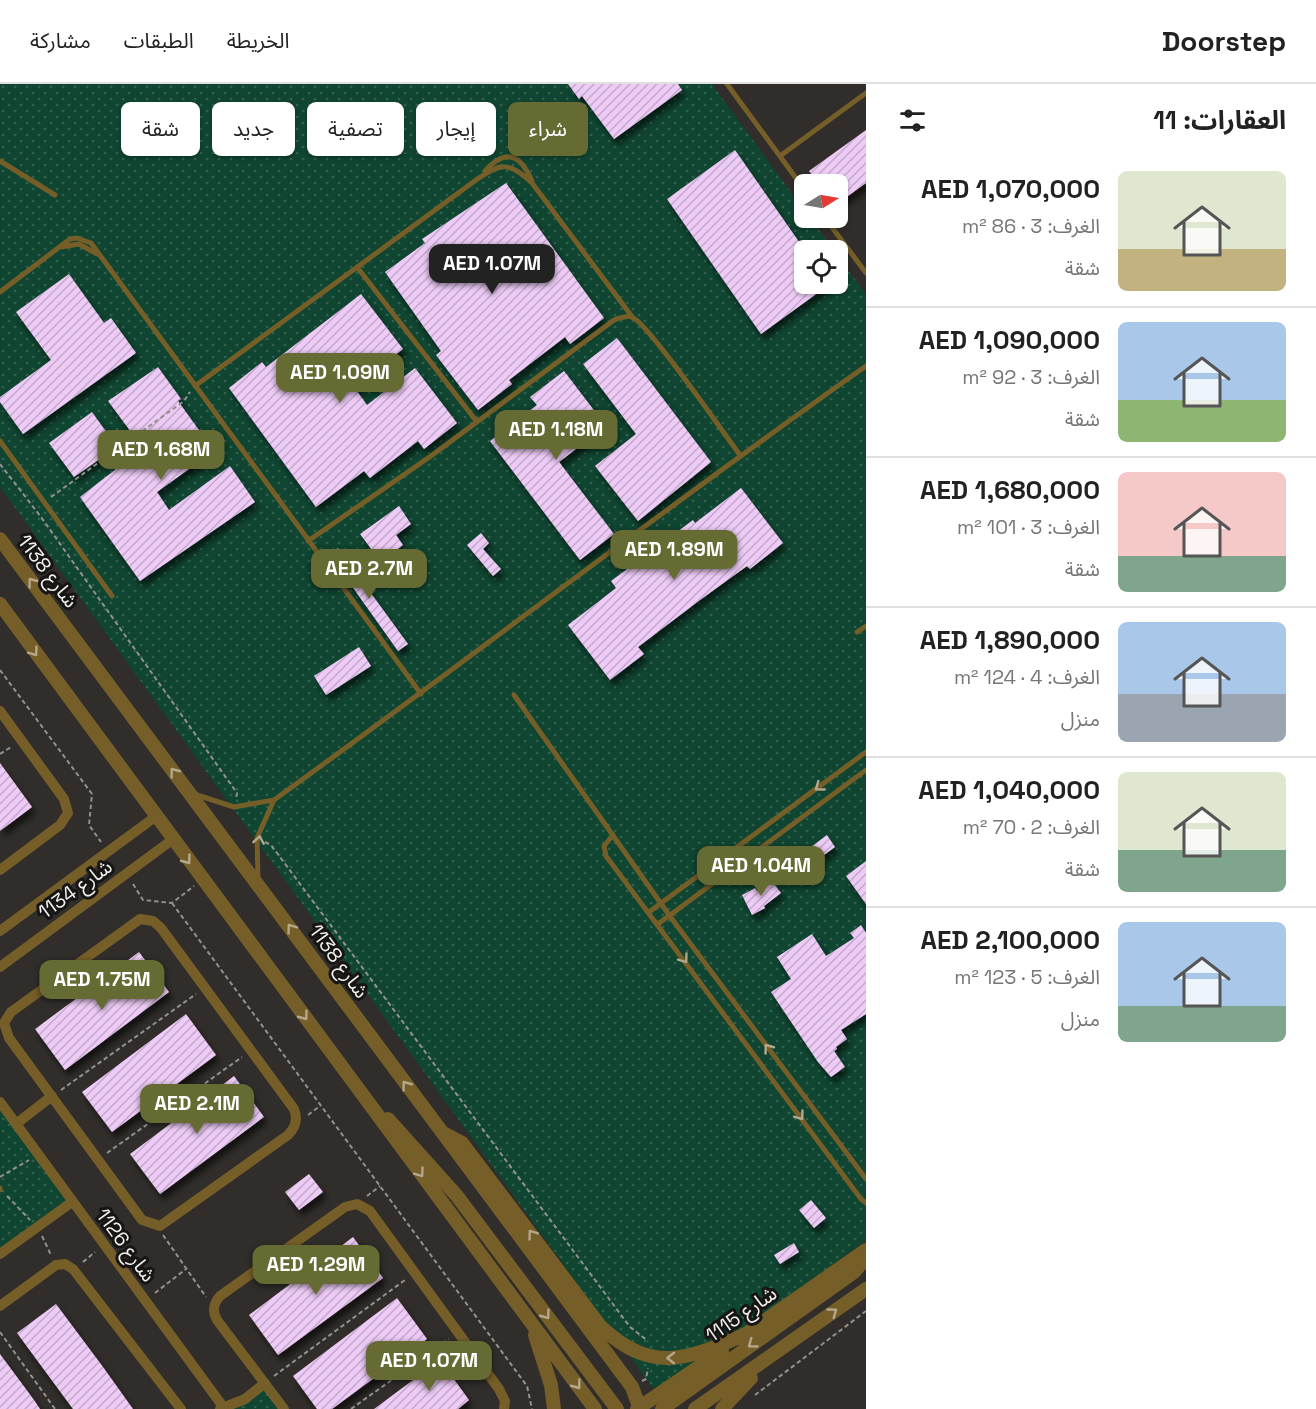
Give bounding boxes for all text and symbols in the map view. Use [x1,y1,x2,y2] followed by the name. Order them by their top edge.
[1162,23,1286,59] text: Doorstep
[30,27,91,54] text: مشاركة
[124,27,194,54] text: الطبقات
[227,27,290,54] text: الخريطة
[121,102,200,156] chip: شقة
[212,102,295,156] chip: جديد
[307,102,404,156] chip: تصفية
[416,102,496,156] chip: إيجار
[508,102,588,156] chip: شراء
[1153,103,1286,137] text: العقارات: 11
[896,104,929,137] icon: filters
[921,172,1100,206] text: AED 1,070,000
[794,174,848,228] north arrow
[794,174,848,294] map controls
[1166,195,1238,267] icon: home
[962,213,1100,239] text: الغرف: 3 · 86 m²
[794,240,848,294] button: locate
[423,244,561,295] pin: AED 1.07M
[443,250,541,276] text: AED 1.07M
[1065,255,1100,281] text: شقة
[919,323,1100,357] text: AED 1,090,000
[1166,346,1238,418] icon: home
[271,353,409,404] pin: AED 1.09M
[290,359,390,385] text: AED 1.09M
[962,364,1100,390] text: الغرف: 3 · 92 m²
[1065,406,1100,432] text: شقة
[487,410,625,461] pin: AED 1.18M
[509,416,603,442] text: AED 1.18M
[92,430,230,481] pin: AED 1.68M
[112,436,210,462] text: AED 1.68M
[920,473,1100,507] text: AED 1,680,000
[1166,496,1238,568] icon: home
[957,514,1100,540] text: الغرف: 3 · 101 m²
[10,529,84,614] street label: شارع 1138
[605,530,743,581] pin: AED 1.89M
[624,536,724,562] text: AED 1.89M
[307,549,431,600] pin: AED 2.7M
[325,555,413,581] text: AED 2.7M
[1065,556,1100,582] text: شقة
[28,578,39,589] one-way arrow
[920,623,1100,657] text: AED 1,890,000
[27,645,38,656] one-way arrow
[1166,646,1238,718] icon: home
[954,664,1100,690] text: الغرف: 4 · 124 m²
[1061,706,1100,732] text: منزل
[171,767,182,778] one-way arrow
[918,773,1100,807] text: AED 1,040,000
[814,780,825,791] one-way arrow
[1166,796,1238,868] icon: home
[963,814,1100,840] text: الغرف: 2 · 70 m²
[252,835,265,845] one-way arrow
[692,846,830,897] pin: AED 1.04M
[711,852,811,878] text: AED 1.04M
[33,853,118,926] street label: شارع 1134
[179,853,190,864] one-way arrow
[1065,856,1100,882] text: شقة
[302,919,375,1004] street label: شارع 1138
[287,923,298,934] one-way arrow
[920,923,1100,957] text: AED 2,100,000
[1166,946,1238,1018] icon: home
[677,953,688,964] one-way arrow
[33,960,171,1011] pin: AED 1.75M
[954,964,1100,990] text: الغرف: 5 · 123 m²
[53,966,151,992] text: AED 1.75M
[1061,1006,1100,1032] text: منزل
[296,1010,307,1021] one-way arrow
[765,1043,776,1054] one-way arrow
[402,1081,413,1092] one-way arrow
[135,1084,259,1135] pin: AED 2.1M
[154,1090,240,1116] text: AED 2.1M
[792,1110,803,1121] one-way arrow
[413,1166,424,1177] one-way arrow
[89,1203,162,1288] street label: شارع 1126
[528,1229,539,1240] one-way arrow
[247,1245,385,1296] pin: AED 1.29M
[267,1251,365,1277] text: AED 1.29M
[700,1280,783,1350] street label: شارع 1115
[539,1308,550,1319] one-way arrow
[827,1308,838,1319] one-way arrow
[748,1336,759,1347] one-way arrow
[360,1341,498,1392] pin: AED 1.07M
[380,1347,478,1373] text: AED 1.07M
[666,1351,675,1364] one-way arrow
[569,1378,580,1389] one-way arrow

